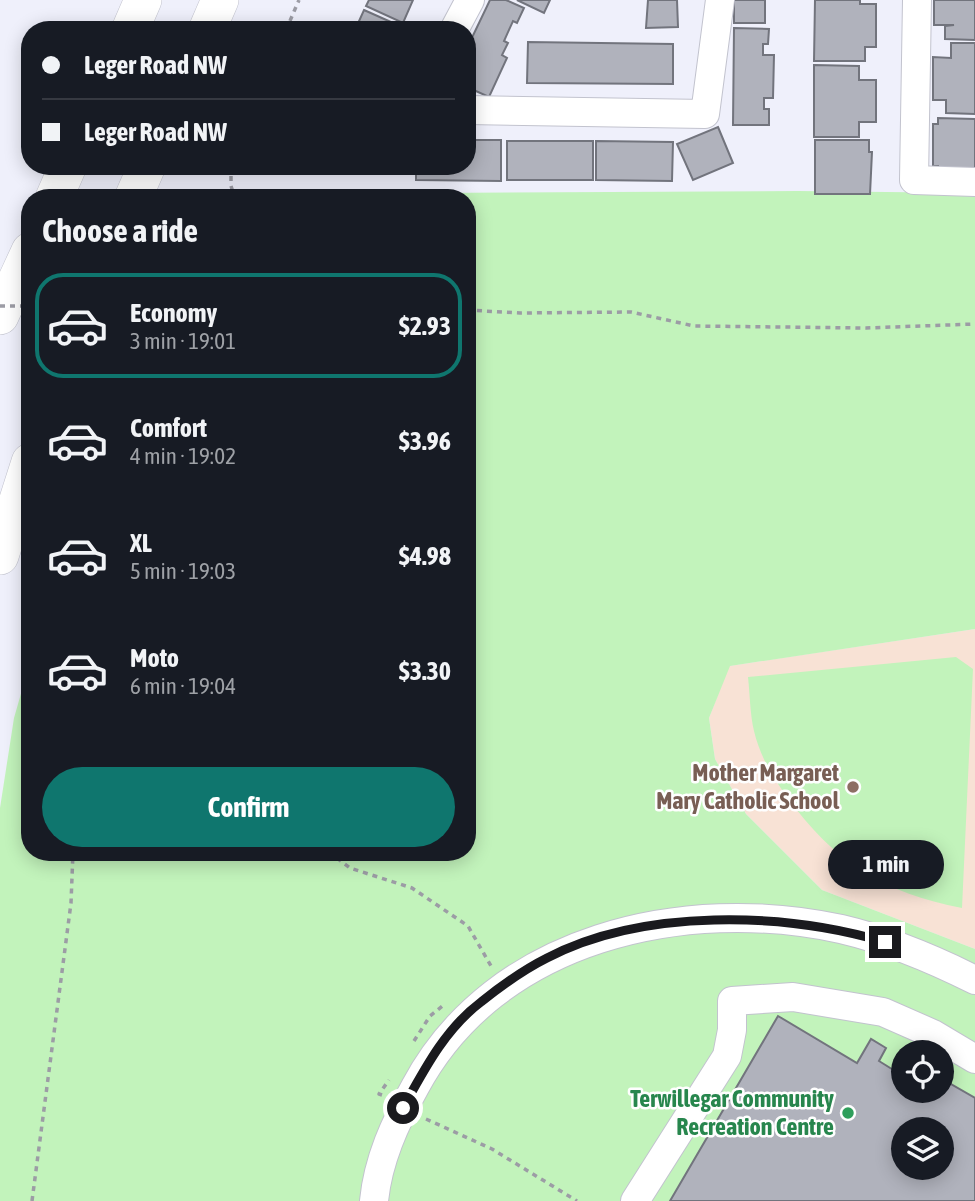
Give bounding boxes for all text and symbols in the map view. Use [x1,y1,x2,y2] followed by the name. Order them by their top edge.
[84,50,227,80] text: Leger Road NW
[84,117,227,147] text: Leger Road NW
[42,212,198,249] text: Choose a ride
[46,294,109,357] icon: car
[130,298,217,328] text: Economy
[399,311,451,341] text: $2.93
[130,328,236,354] text: 3 min · 19:01
[46,409,109,472] icon: car
[130,413,207,443] text: Comfort
[399,426,451,456] text: $3.96
[130,443,236,469] text: 4 min · 19:02
[46,524,109,587] icon: car
[130,528,152,558] text: XL
[399,541,451,571] text: $4.98
[130,558,236,584] text: 5 min · 19:03
[46,639,109,702] icon: car
[130,643,179,673] text: Moto
[399,656,451,686] text: $3.30
[130,673,236,699] text: 6 min · 19:04
[656,759,840,814] place label: Mother Margaret Mary Catholic School
[42,767,455,847] button: Confirm
[845,779,861,795] marker: Mother Margaret Mary Catholic School
[827,841,943,890] callout: 1 min
[863,851,909,877] text: 1 min
[869,926,901,958] route end
[891,1040,954,1180] map controls
[891,1040,954,1103] button: locate
[630,1085,834,1140] place label: Terwillegar Community Recreation Centre
[387,1092,419,1124] route start
[840,1105,856,1121] marker: Terwillegar Community Recreation Centre
[891,1117,954,1180] button: layers

